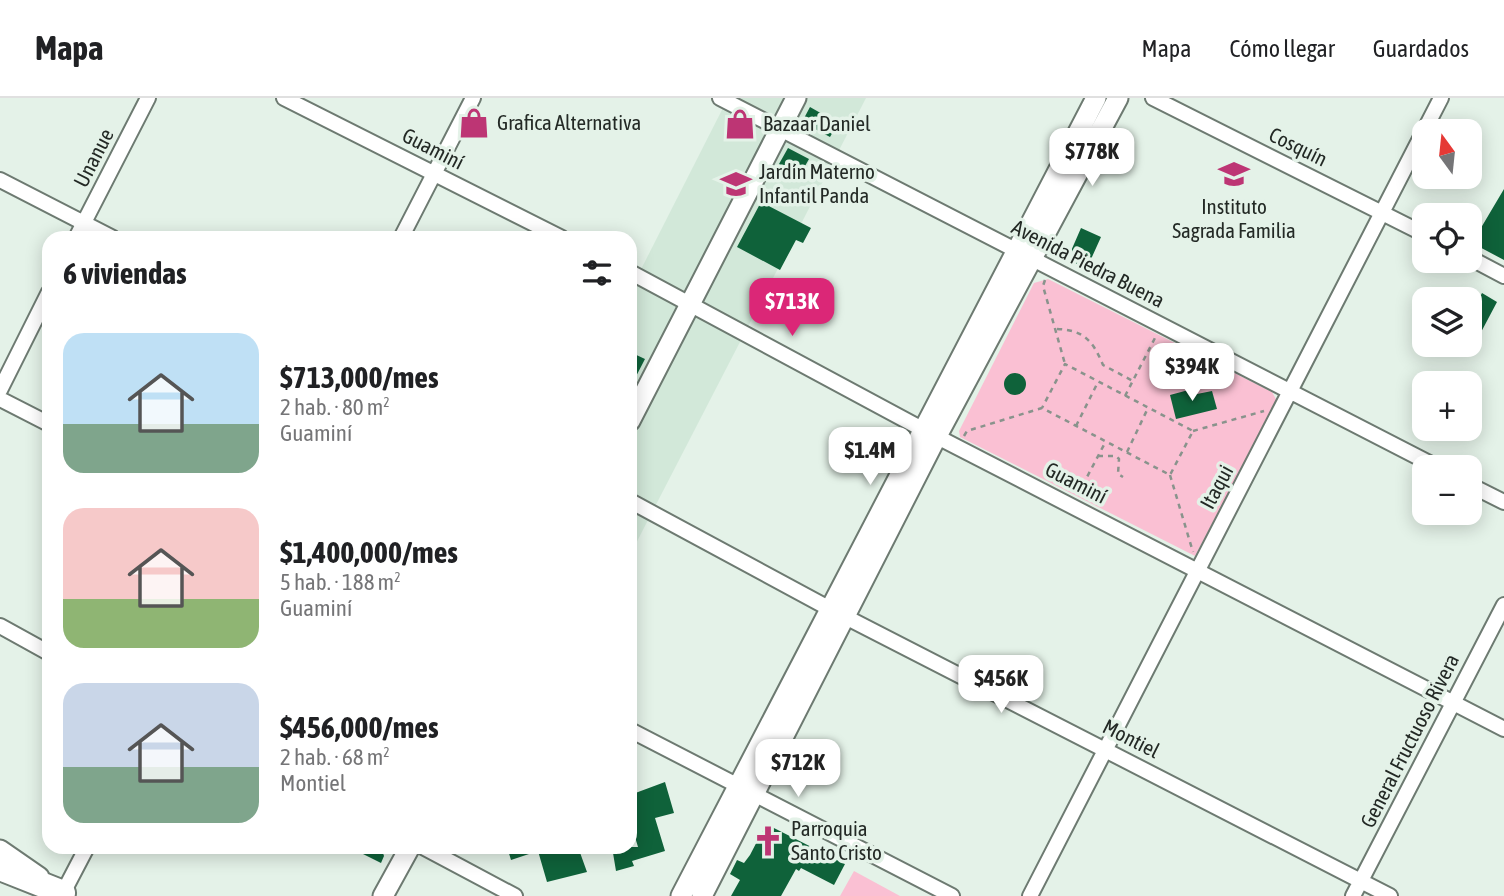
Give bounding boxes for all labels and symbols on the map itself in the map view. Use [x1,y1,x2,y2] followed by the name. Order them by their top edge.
[457,106,491,140] shop icon: Grafica Alternativa
[723,107,757,141] shop icon: Bazaar Daniel
[497,110,641,134] place label: Grafica Alternativa
[763,111,871,135] place label: Bazaar Daniel
[1412,119,1482,189] north arrow
[399,122,468,174] street label: Guaminí
[1265,122,1331,170] street label: Cosquín
[68,124,118,191] street label: Unanue
[1043,129,1141,188] pin: $778K
[1217,157,1251,191] school or university icon: Instituto Sagrada Familia
[759,159,875,207] place label: Jardín Materno Infantil Panda
[719,167,753,201] school or university icon: Jardín Materno Infantil Panda
[1172,194,1296,242] place label: Instituto Sagrada Familia
[1008,214,1169,312] street label: Avenida Piedra Buena
[743,278,841,338] pin: $713K
[1143,344,1241,403] pin: $394K
[821,428,919,487] pin: $1.4M
[1042,456,1111,508] street label: Guaminí
[1195,461,1238,513] street label: Itaqui
[1355,650,1463,831] street label: General Fructuoso Rivera
[952,656,1050,715] pin: $456K
[1099,714,1164,763] street label: Montiel
[749,740,847,799] pin: $712K
[791,816,882,864] place label: Parroquia Santo Cristo
[751,824,785,858] church icon: Parroquia Santo Cristo

